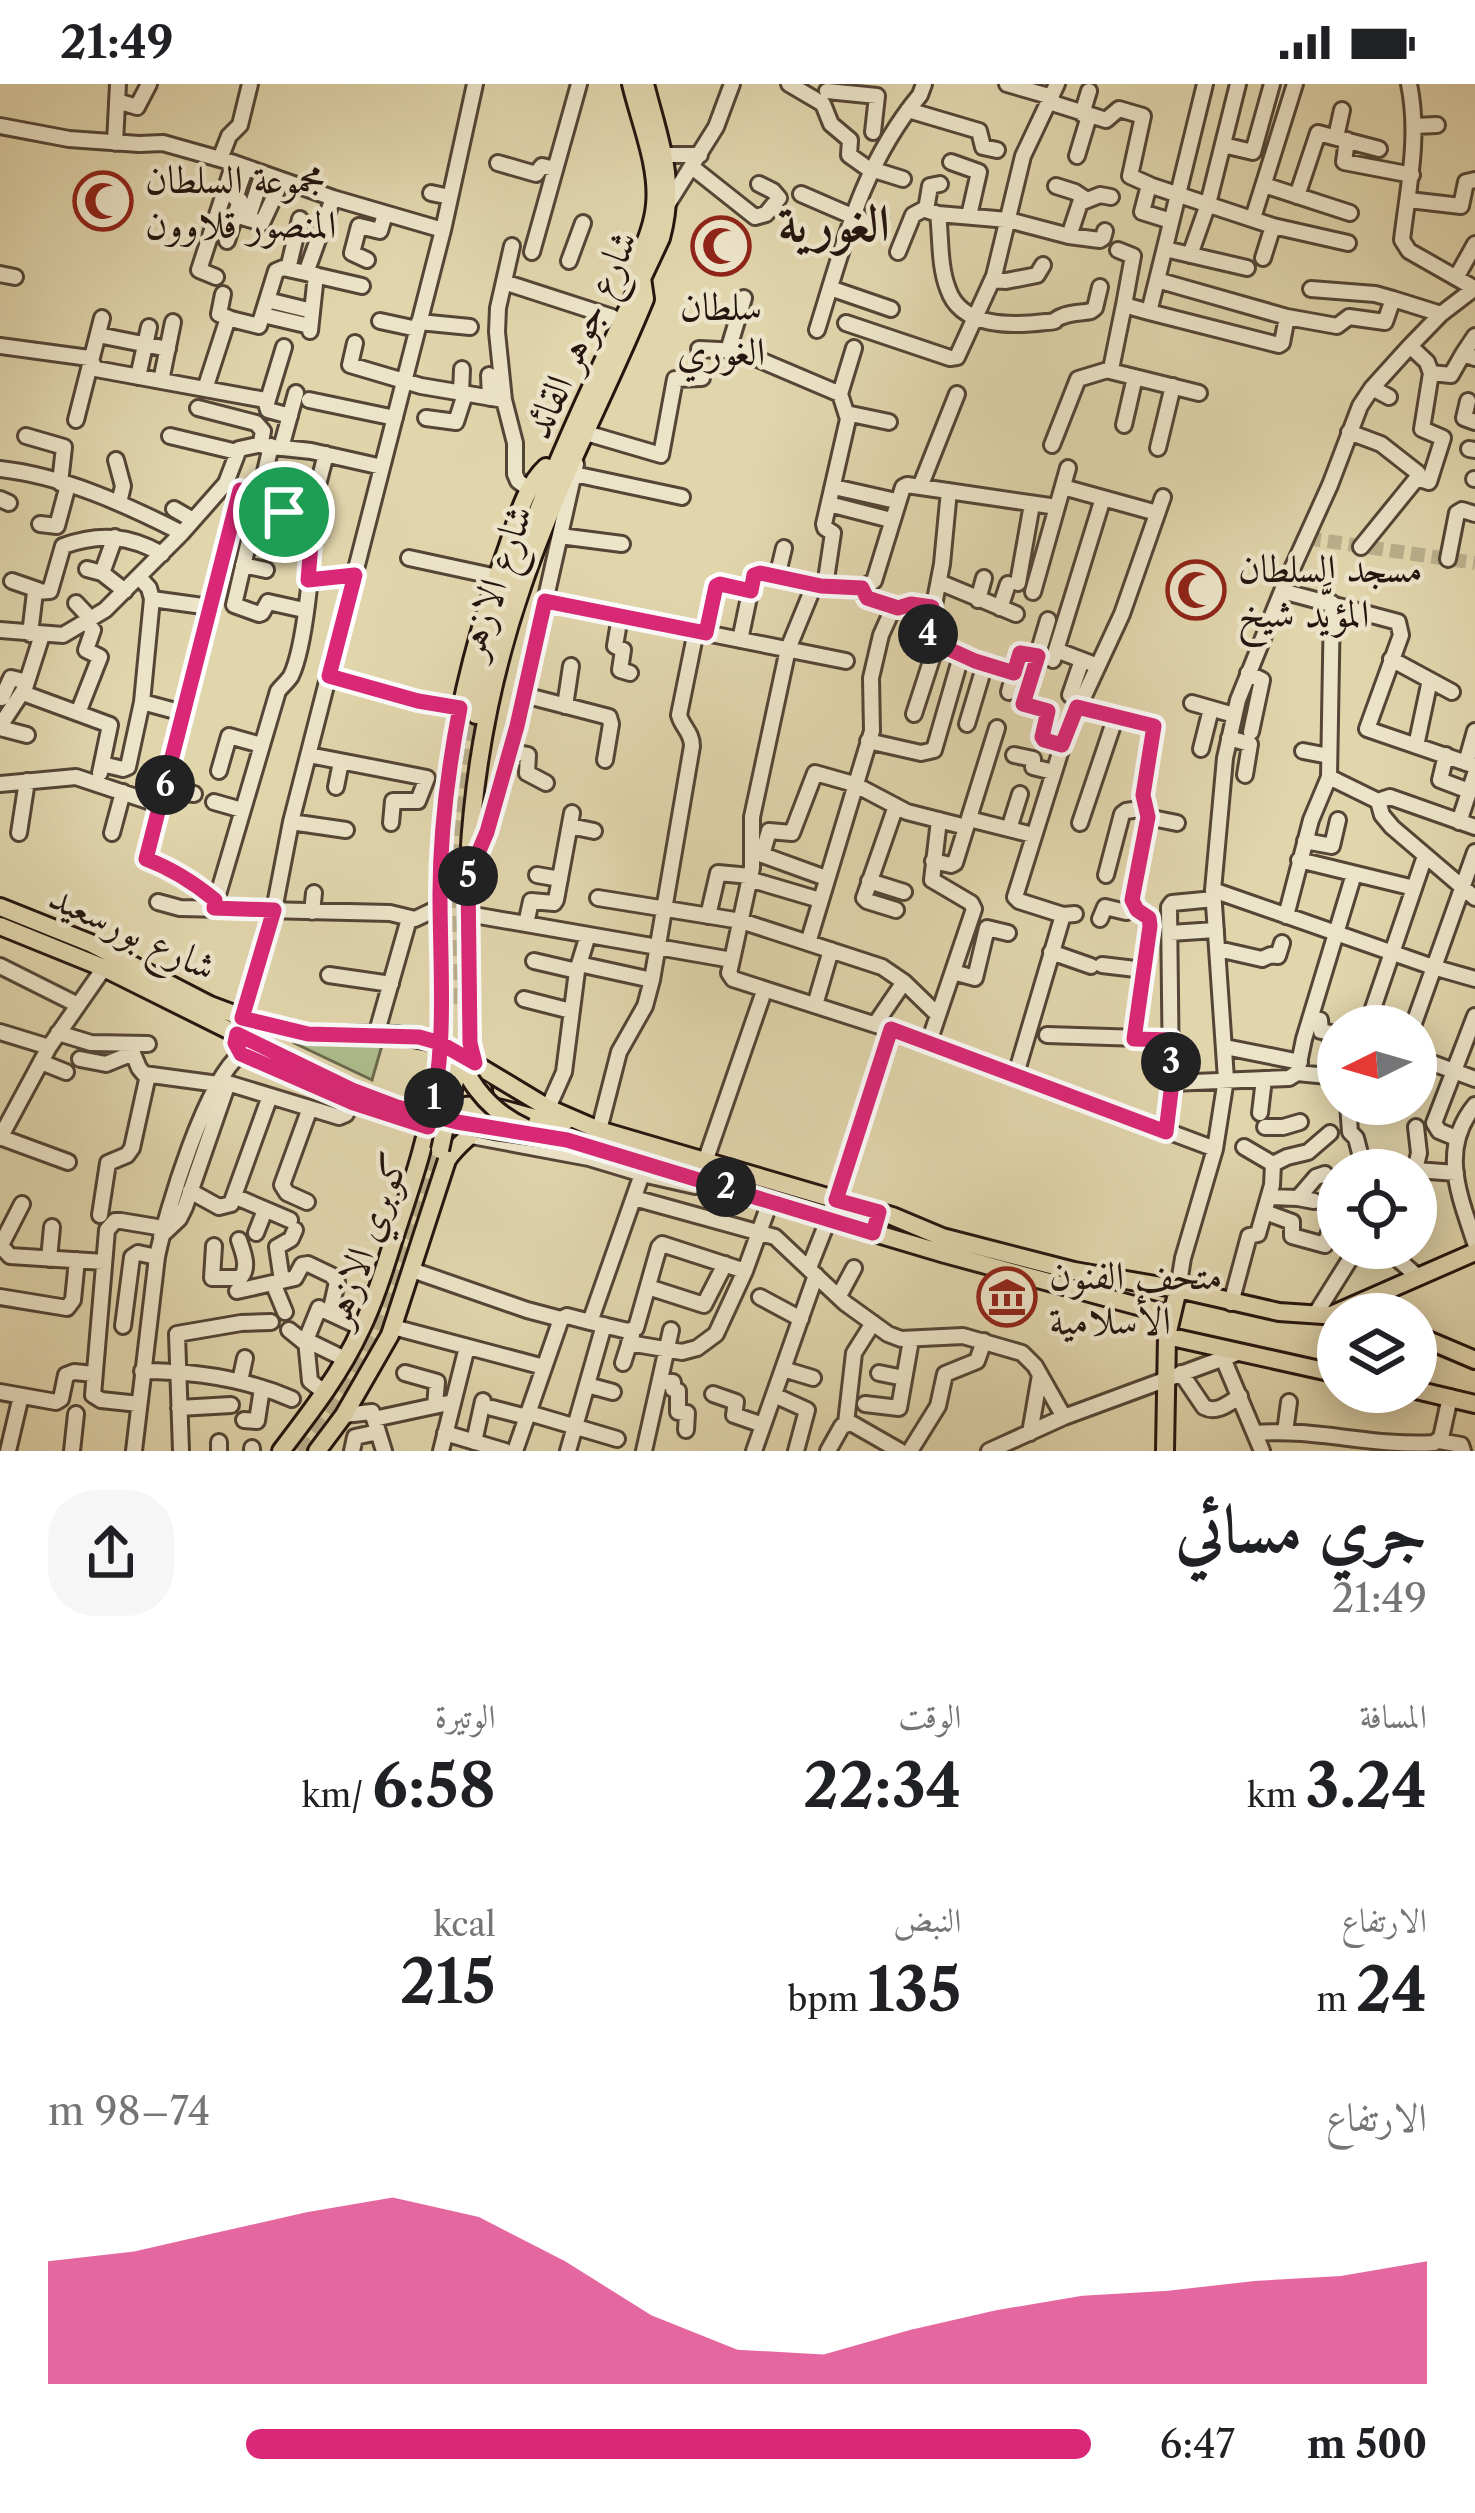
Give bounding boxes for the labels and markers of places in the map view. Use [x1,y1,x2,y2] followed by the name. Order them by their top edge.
[145,155,336,249] place label: مجموعة السلطان المنصور قلاوون
[72,170,134,232] mosque icon: مجموعة السلطان المنصور قلاوون
[690,215,752,277] mosque icon: سلطان الغوري
[677,282,765,383] place label: سلطان الغوري
[233,461,335,563] pin
[1238,544,1423,648] place label: مسجد السلطان المؤيَّد شيخ
[1165,559,1227,621] mosque icon: مسجد السلطان المؤيَّد شيخ
[898,604,958,664] pin: 4
[135,755,195,815] pin: 6
[438,846,498,906] pin: 5
[1141,1032,1201,1092] pin: 3
[404,1068,464,1128] pin: 1
[696,1157,756,1217] pin: 2
[1049,1251,1222,1344] place label: متحف الفنون الأسلامية
[976,1266,1038,1328] museum icon: متحف الفنون الأسلامية

